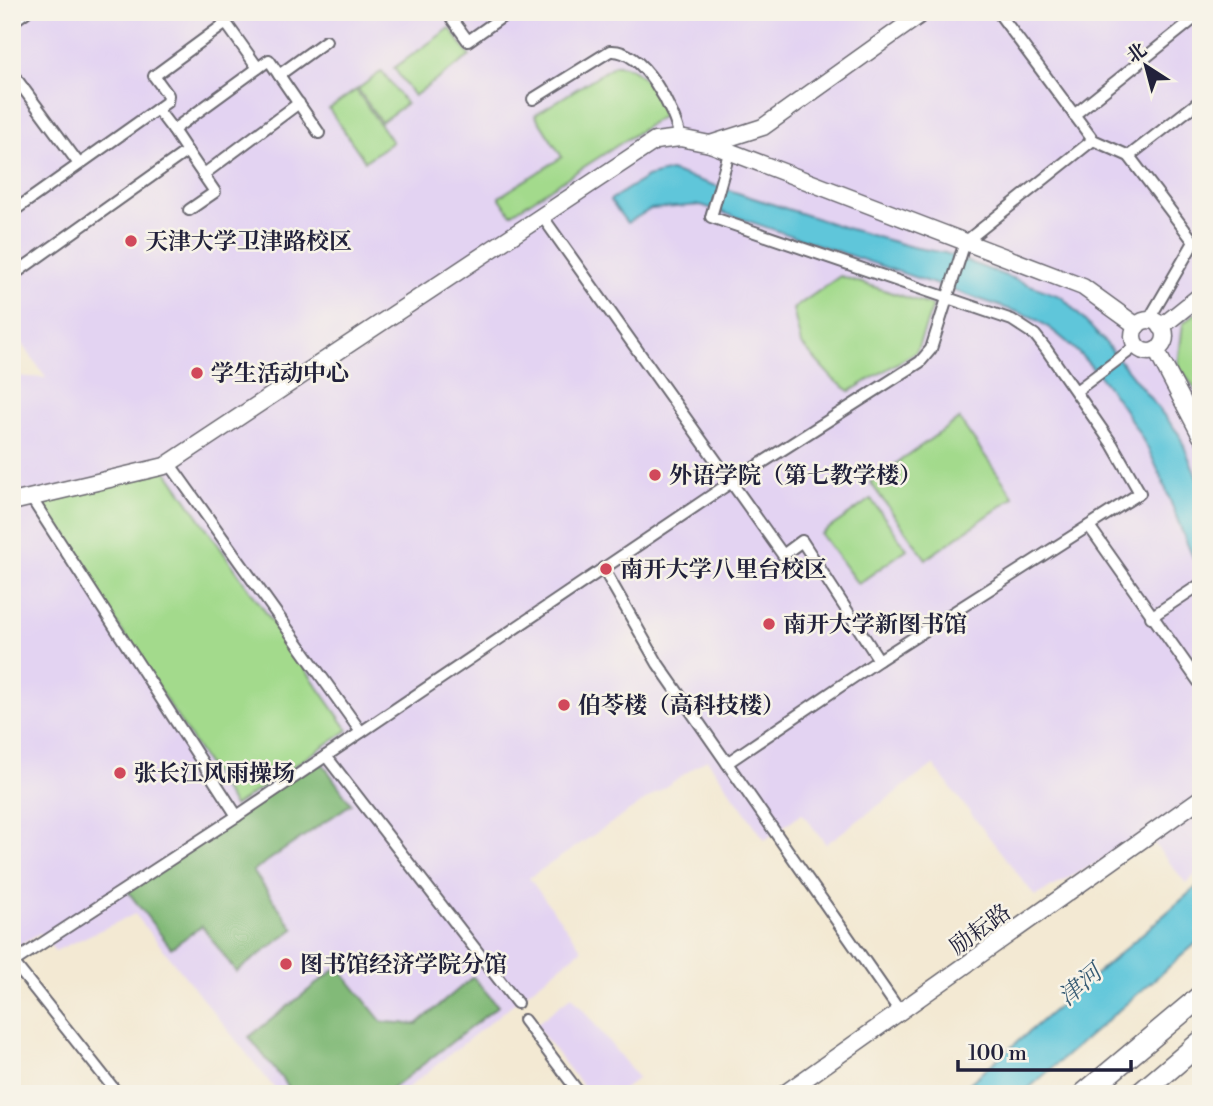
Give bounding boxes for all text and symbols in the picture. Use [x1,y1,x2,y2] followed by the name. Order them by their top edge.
[1112,32,1182,102] north arrow
[1122,38,1151,68] text: 北
[145,228,352,256] place label: 天津大学卫津路校区
[123,233,139,249] marker: 天津大学卫津路校区
[211,360,349,388] place label: 学生活动中心
[189,365,205,381] marker: 学生活动中心
[669,462,922,490] place label: 外语学院（第七教学楼）
[647,467,663,483] marker: 外语学院（第七教学楼）
[620,556,827,584] place label: 南开大学八里台校区
[598,561,614,577] marker: 南开大学八里台校区
[783,611,967,639] place label: 南开大学新图书馆
[761,616,777,632] marker: 南开大学新图书馆
[578,692,785,720] place label: 伯苓楼（高科技楼）
[556,697,572,713] marker: 伯苓楼（高科技楼）
[134,760,295,788] place label: 张长江风雨操场
[112,765,128,781] marker: 张长江风雨操场
[944,898,1017,961] street label: 励耘路
[300,951,507,979] place label: 图书馆经济学院分馆
[278,956,294,972] marker: 图书馆经济学院分馆
[1053,956,1112,1013] water label: 津河
[958,1029,1131,1073] scale bar
[968,1041,1027,1067] text: 100 m

